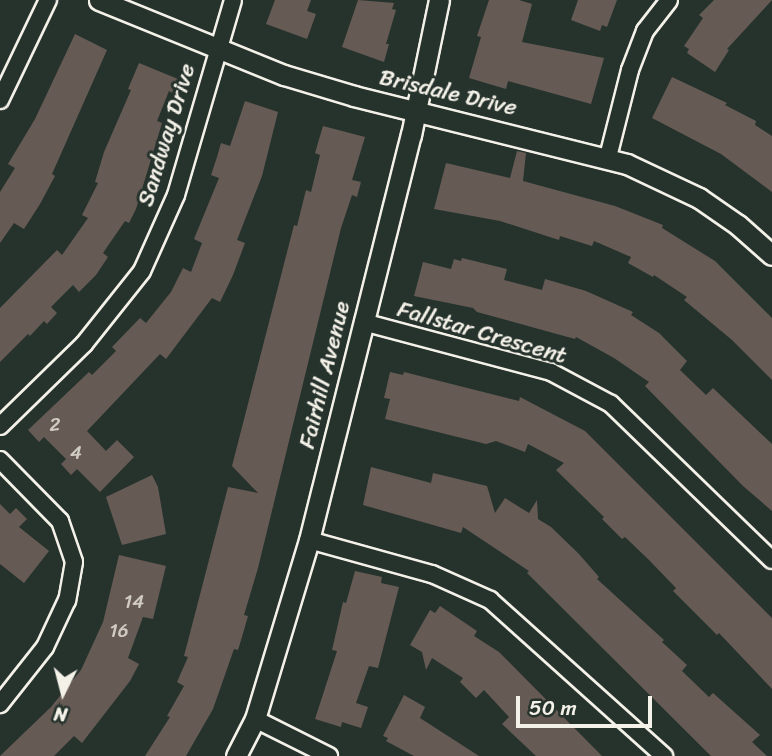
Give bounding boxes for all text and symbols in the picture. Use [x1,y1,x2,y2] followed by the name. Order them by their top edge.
[132,60,202,210] street label: Sandway Drive
[377,64,519,122] street label: Brisdale Drive
[394,296,570,370] street label: Fallstar Crescent
[293,299,357,451] street label: Fairhill Avenue
[50,414,60,436] house number: 2
[70,442,82,464] house number: 4
[124,591,144,613] house number: 14
[110,620,128,642] house number: 16
[28,658,98,728] north arrow
[520,682,656,726] scale bar
[529,689,577,727] text: 50 m
[52,697,69,731] text: N

